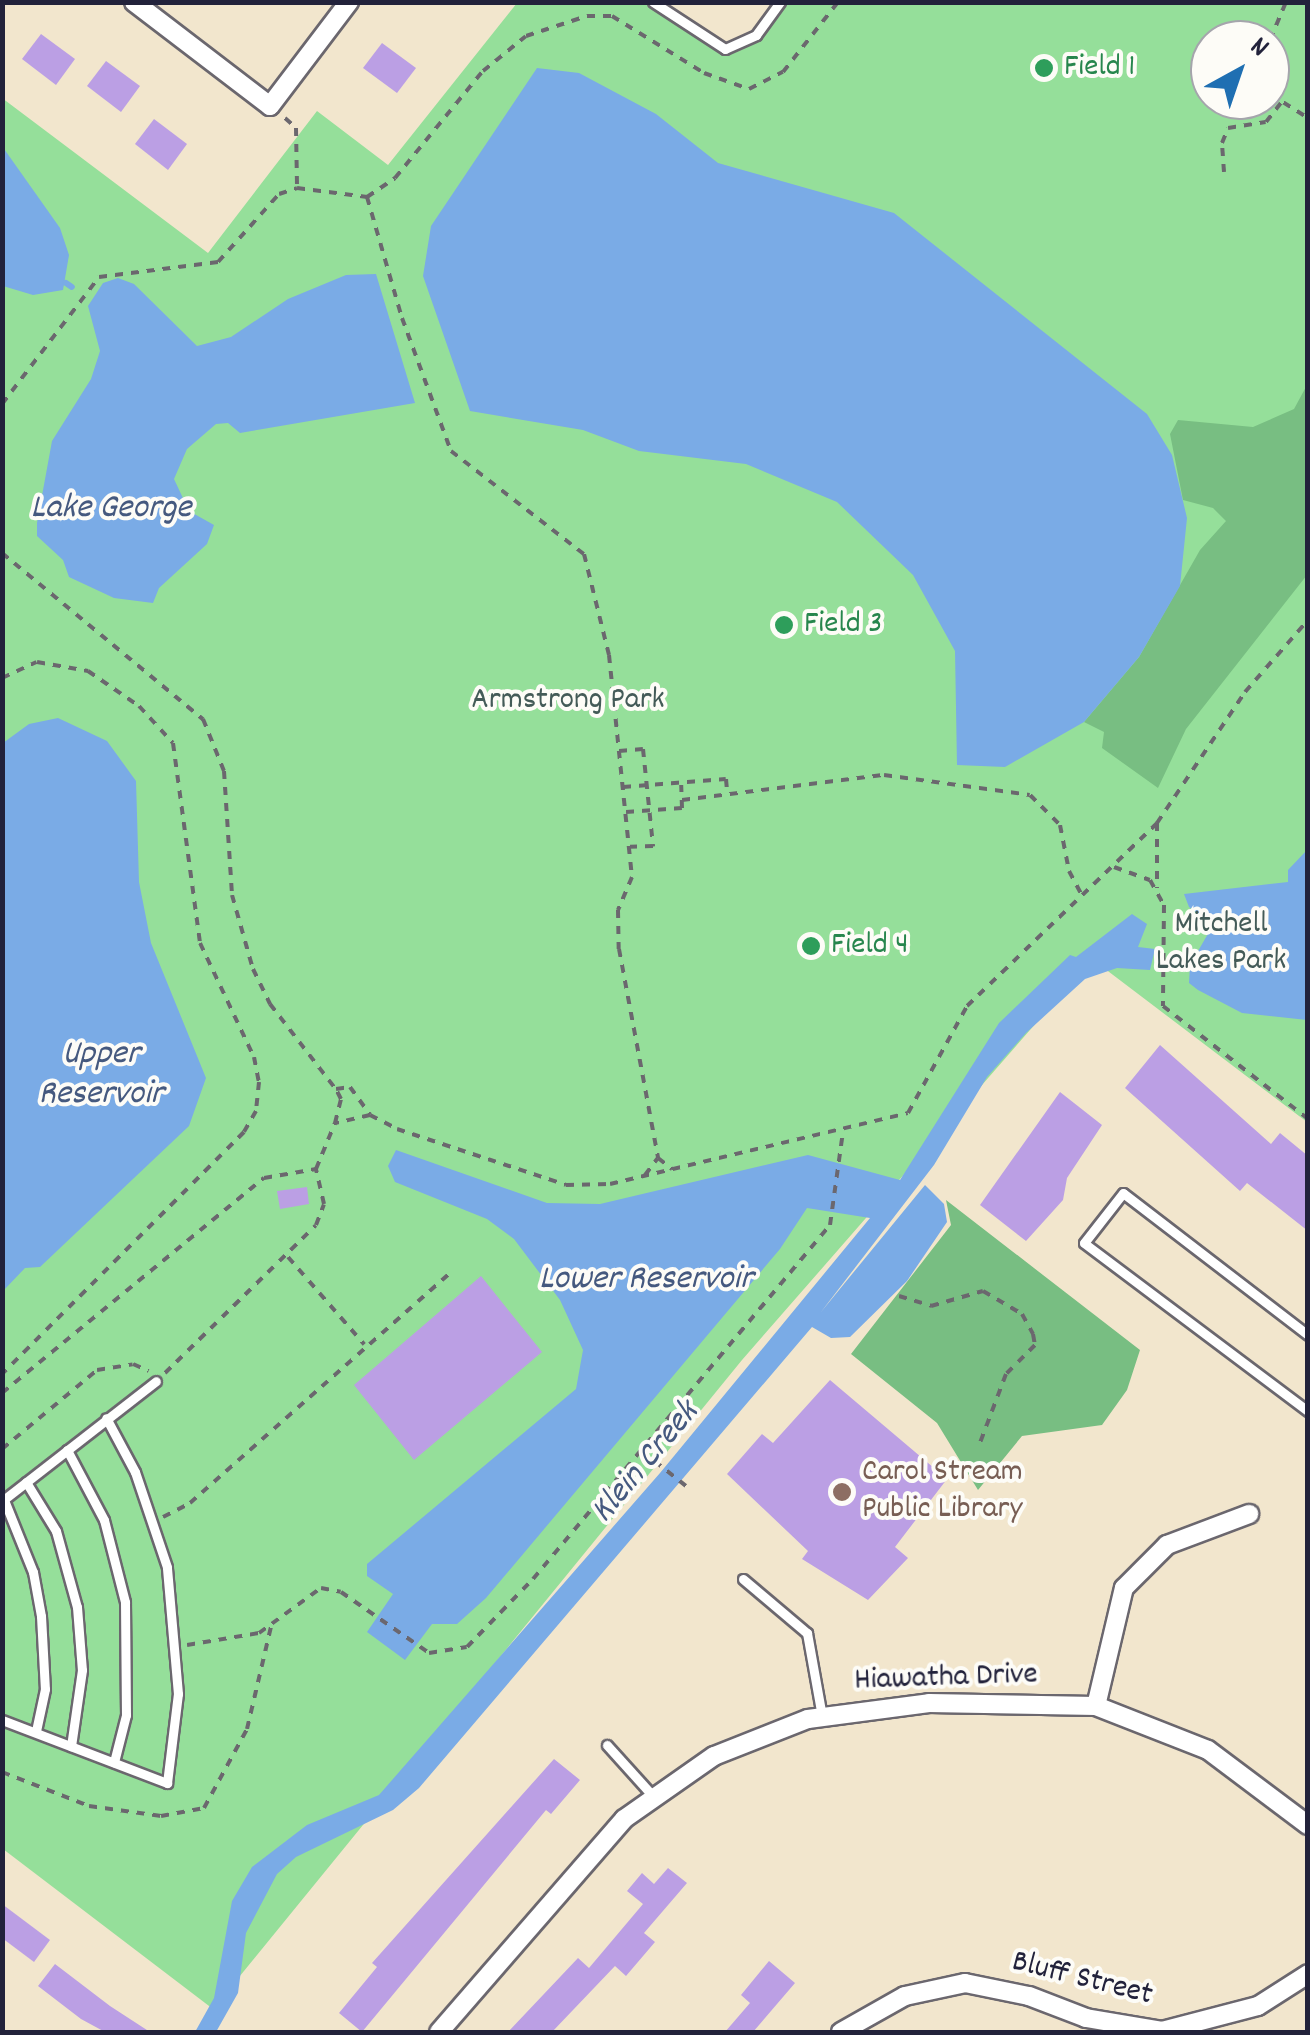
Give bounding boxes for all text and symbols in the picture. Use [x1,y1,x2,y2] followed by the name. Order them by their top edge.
[1190,20,1290,120] north arrow
[1240,29,1276,68] text: N
[1064,49,1135,87] place label: Field 1
[1033,57,1055,79] marker: Field 1
[31,488,191,530] water label: Lake George
[804,606,882,644] place label: Field 3
[773,614,795,636] marker: Field 3
[471,682,665,720] park label: Armstrong Park
[1156,907,1286,982] park label: Mitchell Lakes Park
[831,927,908,965] place label: Field 4
[800,935,822,957] marker: Field 4
[38,1034,164,1116] water label: Upper Reservoir
[539,1259,753,1301] water label: Lower Reservoir
[583,1394,709,1532] water label: Klein Creek
[862,1455,1023,1530] place label: Carol Stream Public Library
[831,1481,853,1503] marker: Carol Stream Public Library
[854,1657,1038,1701] street label: Hiawatha Drive
[1008,1944,1156,2016] street label: Bluff Street

